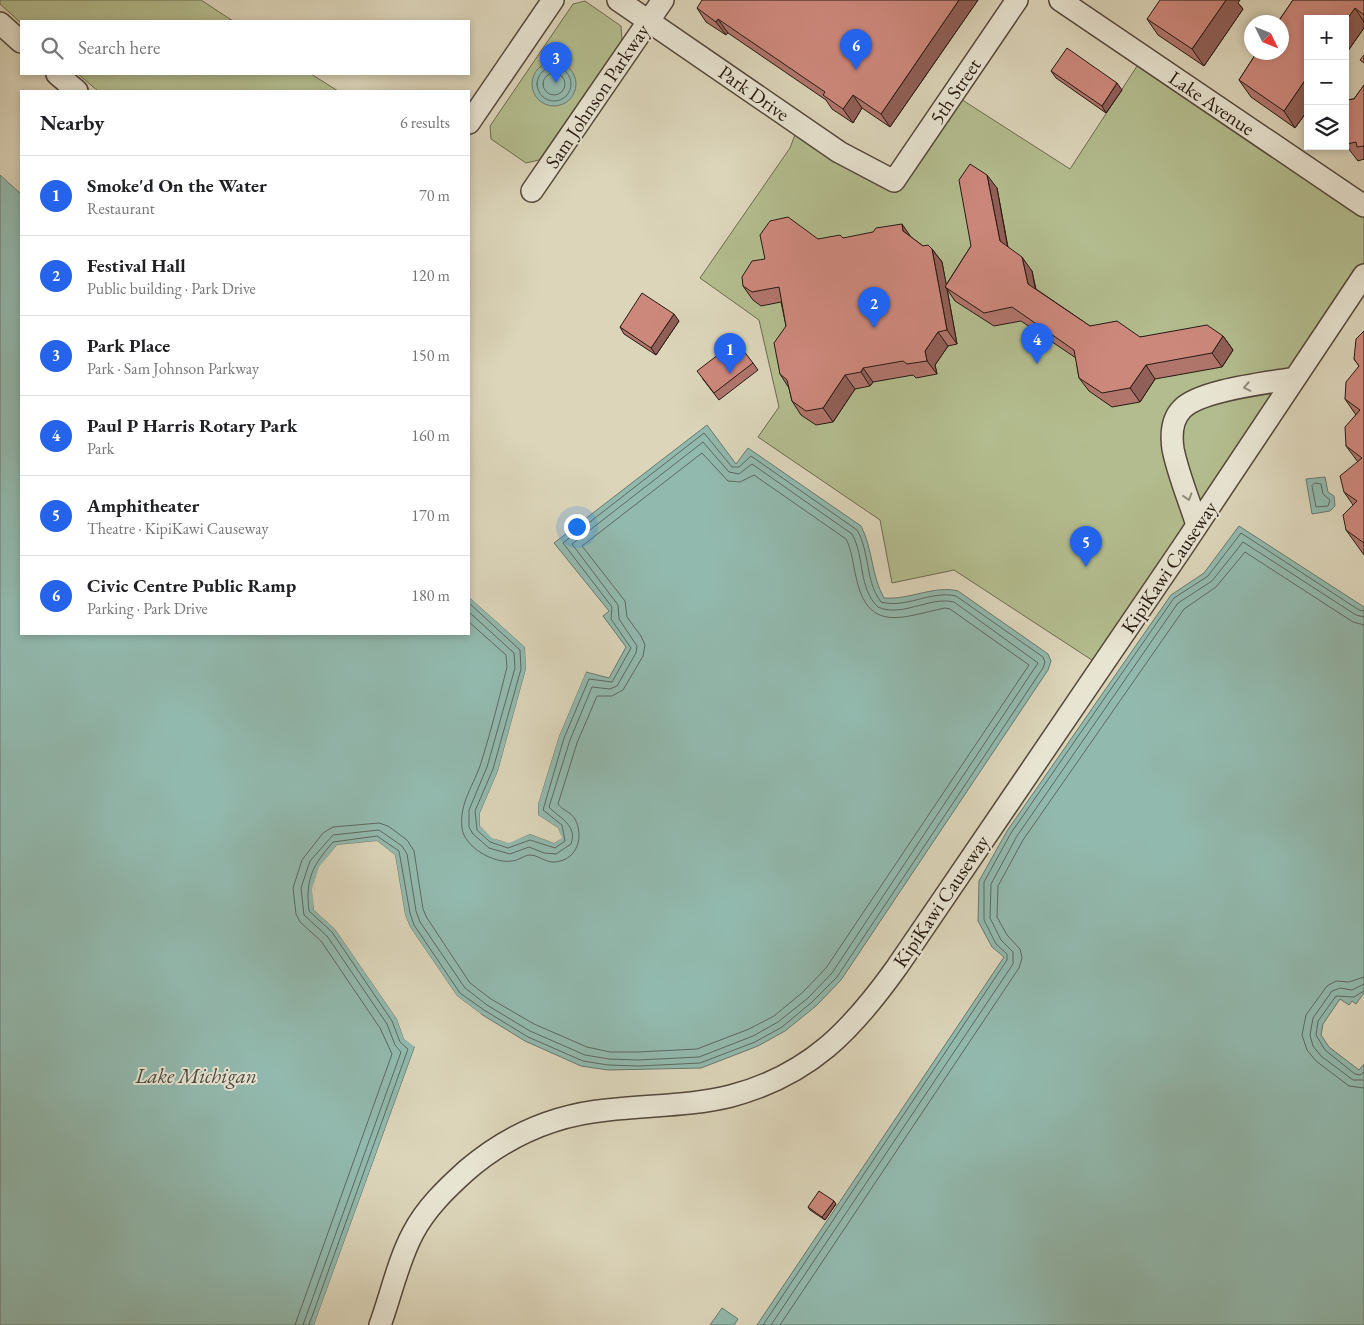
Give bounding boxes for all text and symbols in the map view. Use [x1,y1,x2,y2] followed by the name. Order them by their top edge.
[1244,15,1289,60] north arrow
[1304,15,1349,150] map controls
[1304,15,1349,60] button: +
[539,18,655,173] street label: Sam Johnson Parkway
[20,20,470,75] search box
[840,29,872,70] pin: 6
[38,34,66,62] icon: search
[78,35,160,60] text: Search here
[540,42,572,83] pin: 3
[923,52,987,129] street label: 5th Street
[713,59,795,127] street label: Park Drive
[1304,60,1349,105] button: −
[1164,65,1260,141] street label: Lake Avenue
[1304,105,1349,150] button: layers
[40,109,104,136] text: Nearby
[400,112,450,133] text: 6 results
[87,173,267,198] text: Smoke'd On the Water
[52,185,60,206] text: 1
[419,185,450,206] text: 70 m
[87,198,155,219] text: Restaurant
[87,253,186,278] text: Festival Hall
[52,265,60,286] text: 2
[411,265,450,286] text: 120 m
[87,278,256,299] text: Public building · Park Drive
[858,287,890,328] pin: 2
[1021,323,1053,364] pin: 4
[87,333,170,358] text: Park Place
[714,333,746,374] pin: 1
[52,345,60,366] text: 3
[411,345,450,366] text: 150 m
[87,358,259,379] text: Park · Sam Johnson Parkway
[1243,382,1252,392] one-way arrow
[87,413,297,438] text: Paul P Harris Rotary Park
[52,425,60,446] text: 4
[411,425,450,446] text: 160 m
[87,438,114,459] text: Park
[1183,492,1193,501] one-way arrow
[87,493,199,518] text: Amphitheater
[1115,495,1223,638] street label: KipiKawi Causeway
[52,505,60,526] text: 5
[411,505,450,526] text: 170 m
[564,514,590,540] your location
[87,518,268,539] text: Theatre · KipiKawi Causeway
[1070,526,1102,567] pin: 5
[87,573,296,598] text: Civic Centre Public Ramp
[52,585,60,606] text: 6
[411,585,450,606] text: 180 m
[87,598,208,619] text: Parking · Park Drive
[887,829,995,972] street label: KipiKawi Causeway
[134,1062,257,1089] water label: Lake Michigan

